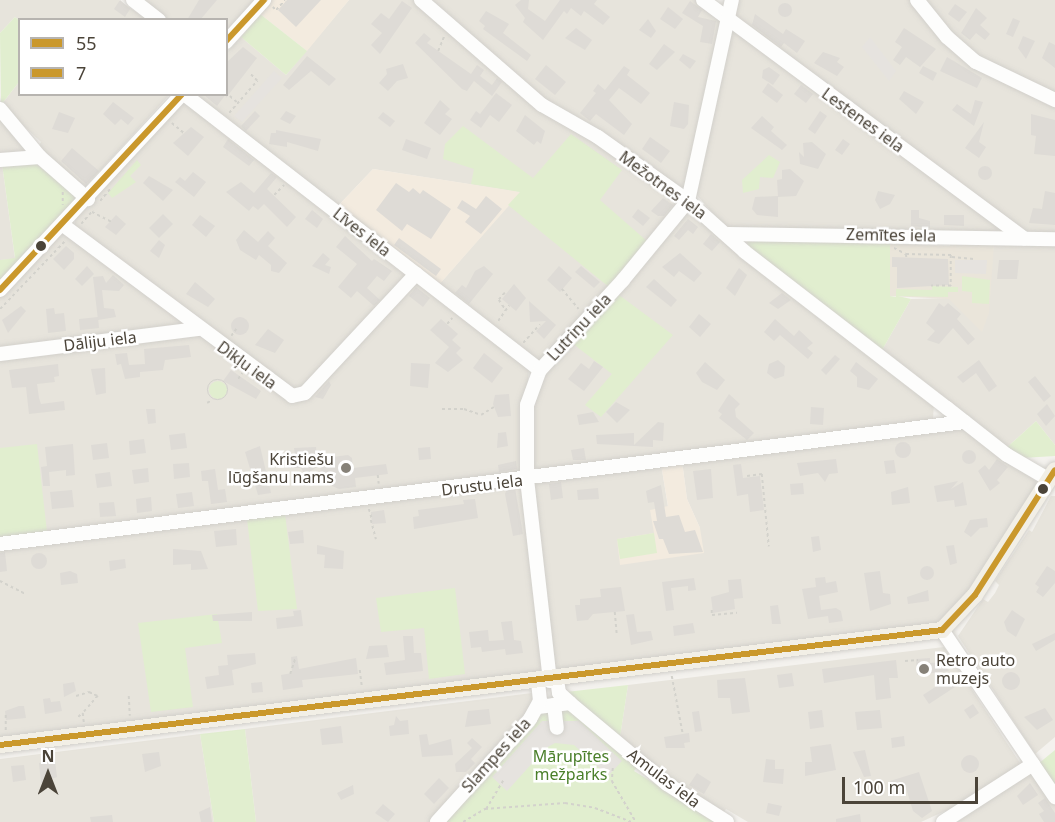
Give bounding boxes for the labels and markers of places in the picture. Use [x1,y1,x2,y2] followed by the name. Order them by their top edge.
[35,240,47,252] unlabelled marker
[228,449,334,487] place label: Kristiešu lūgšanu nams
[339,461,353,475] marker: Kristiešu lūgšanu nams
[1037,483,1049,495] unlabelled marker
[936,650,1015,688] place label: Retro auto muzejs
[917,662,931,676] marker: Retro auto muzejs

